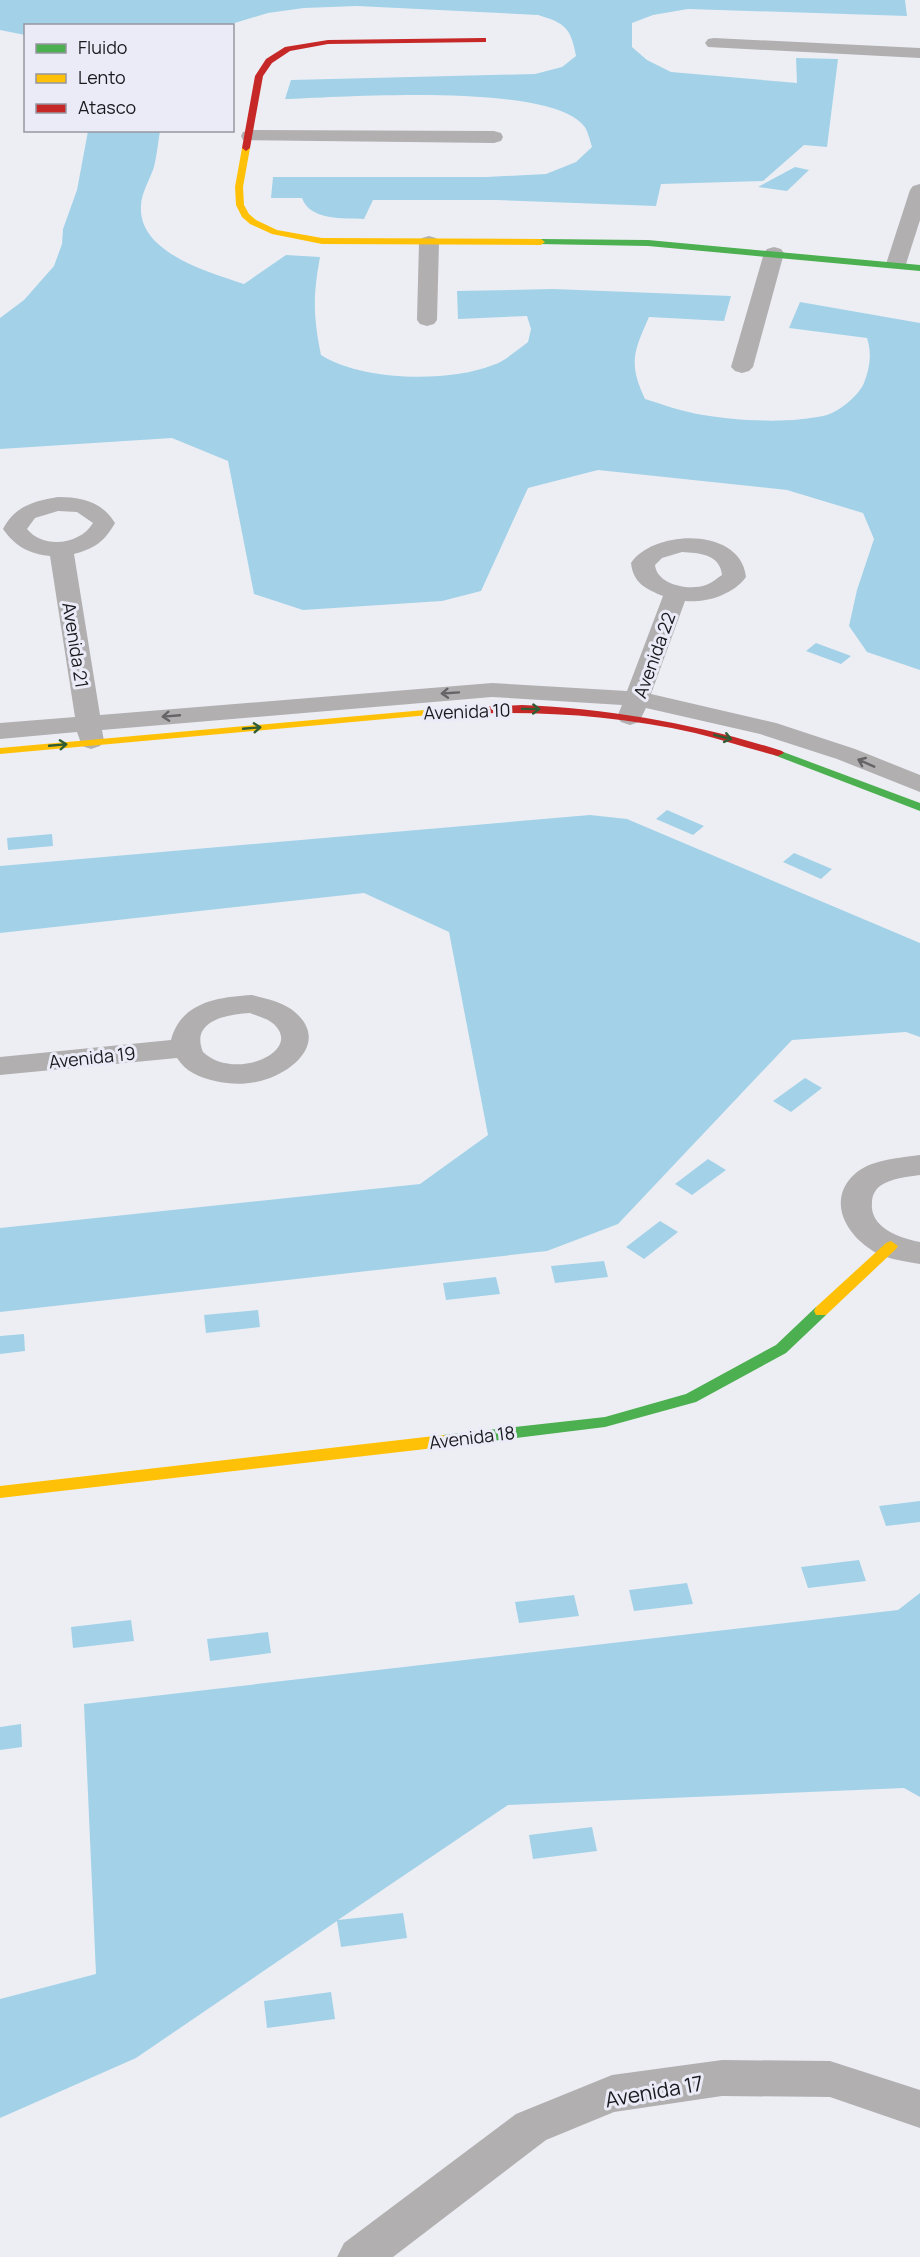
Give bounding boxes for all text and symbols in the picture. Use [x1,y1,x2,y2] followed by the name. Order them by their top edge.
[24,24,234,132] legend
[78,35,127,59] text: Fluido
[78,65,126,89] text: Lento
[78,95,136,119] text: Atasco
[57,601,95,689] street label: Avenida 21
[627,609,681,701] street label: Avenida 22
[440,687,460,698] one-way arrow
[423,697,511,725] street label: Avenida 10
[520,703,540,715] one-way arrow
[162,711,182,722] one-way arrow
[242,722,262,733] one-way arrow
[713,732,732,744] one-way arrow
[48,739,68,750] one-way arrow
[857,756,875,768] one-way arrow
[47,1041,137,1073] street label: Avenida 19
[428,1420,516,1454] street label: Avenida 18
[603,2069,705,2113] street label: Avenida 17

